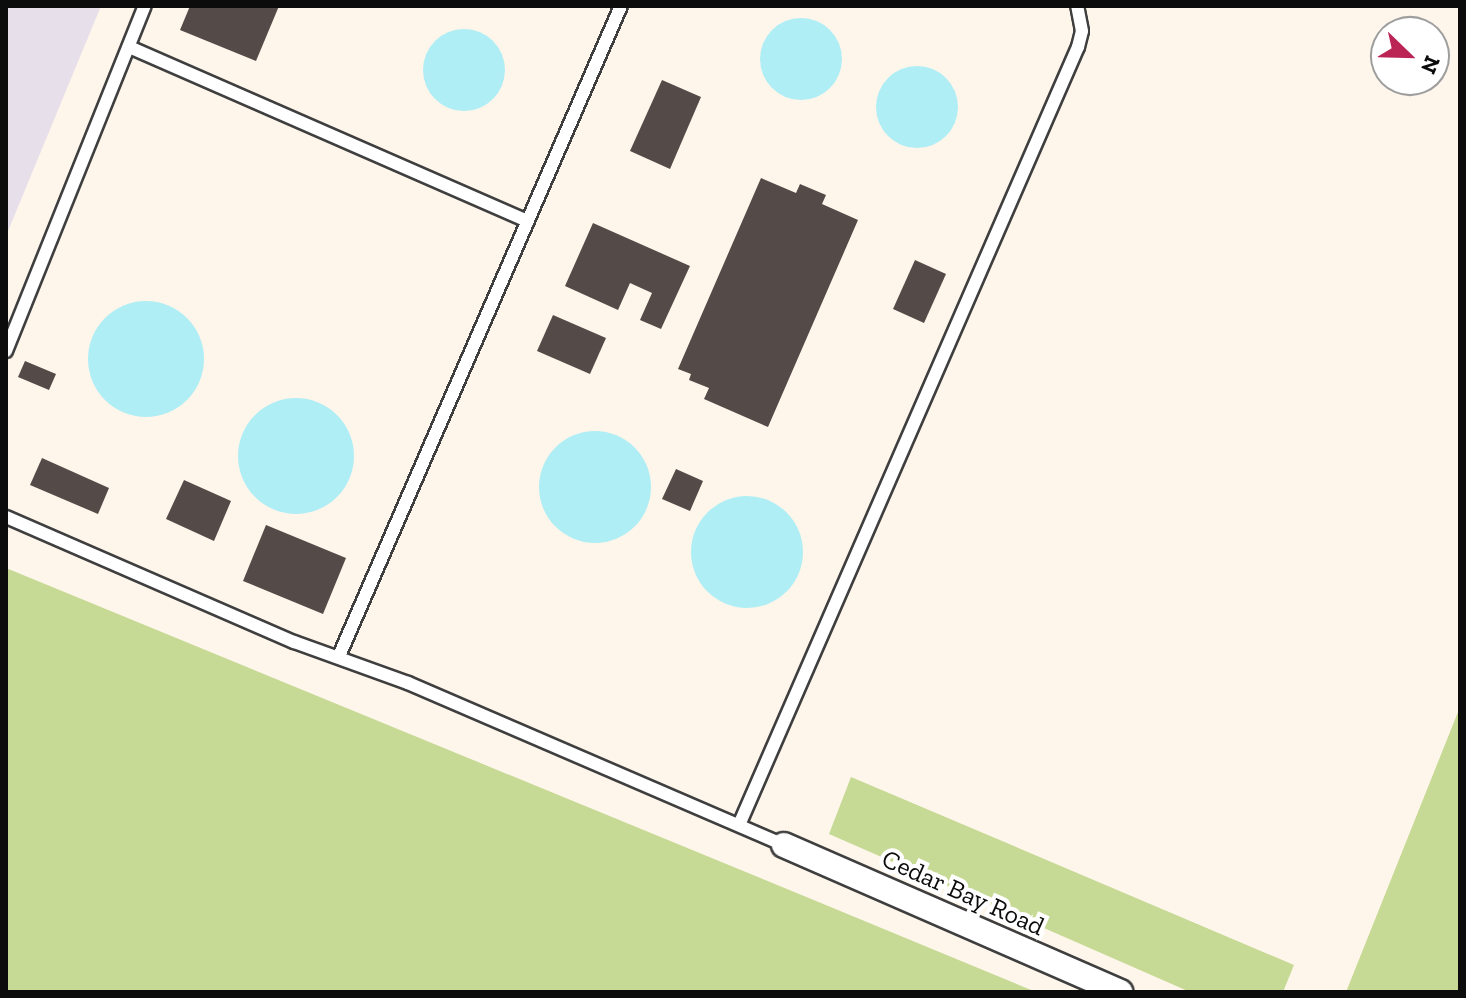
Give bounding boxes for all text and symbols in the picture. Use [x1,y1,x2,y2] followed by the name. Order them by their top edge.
[1370,16,1450,96] north arrow
[1415,52,1446,78] text: N
[877,843,1049,943] street label: Cedar Bay Road

